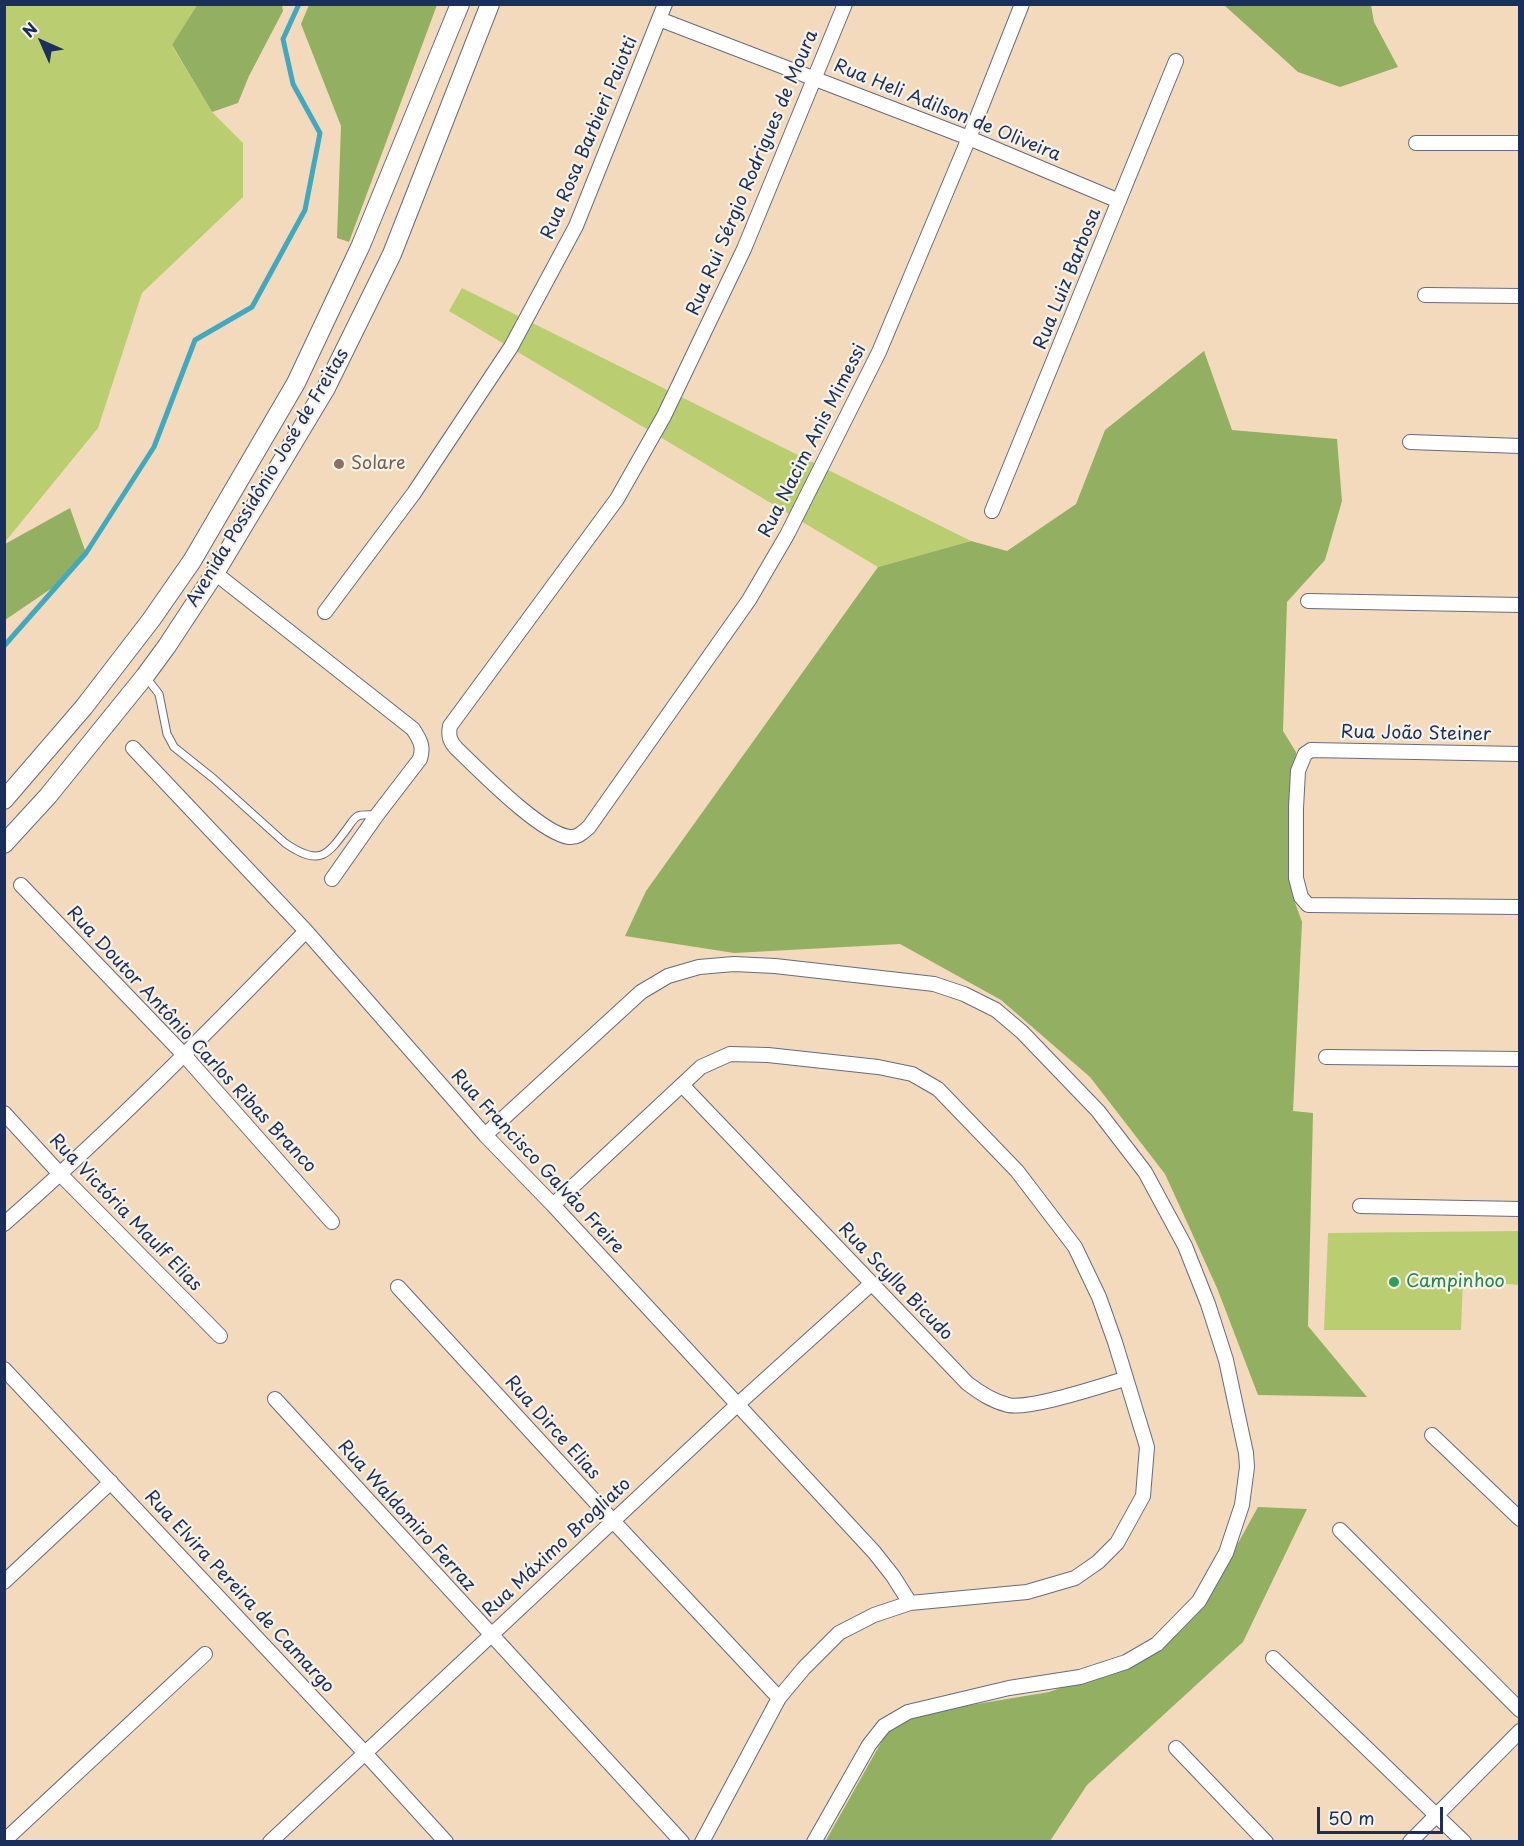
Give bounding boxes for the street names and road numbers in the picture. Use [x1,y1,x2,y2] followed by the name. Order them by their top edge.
[683,27,823,319] street label: Rua Rui Sérgio Rodrigues de Moura
[537,33,643,243] street label: Rua Rosa Barbieri Paiotti
[830,56,1064,166] street label: Rua Heli Adilson de Oliveira
[1030,205,1106,353] street label: Rua Luiz Barbosa
[755,341,871,541] street label: Rua Nacim Anis Mimessi
[182,345,354,611] street label: Avenida Possidônio José de Freitas
[1341,722,1491,746] street label: Rua João Steiner
[62,902,320,1178] street label: Rua Doutor Antônio Carlos Ribas Branco
[446,1065,628,1259] street label: Rua Francisco Galvão Freire
[44,1130,206,1296] street label: Rua Victória Maulf Elias
[833,1219,957,1345] street label: Rua Scylla Bicudo
[500,1372,604,1484] street label: Rua Dirce Elias
[333,1436,479,1596] street label: Rua Waldomiro Ferraz
[478,1474,636,1622] street label: Rua Máximo Brogliato
[139,1486,339,1698] street label: Rua Elvira Pereira de Camargo

